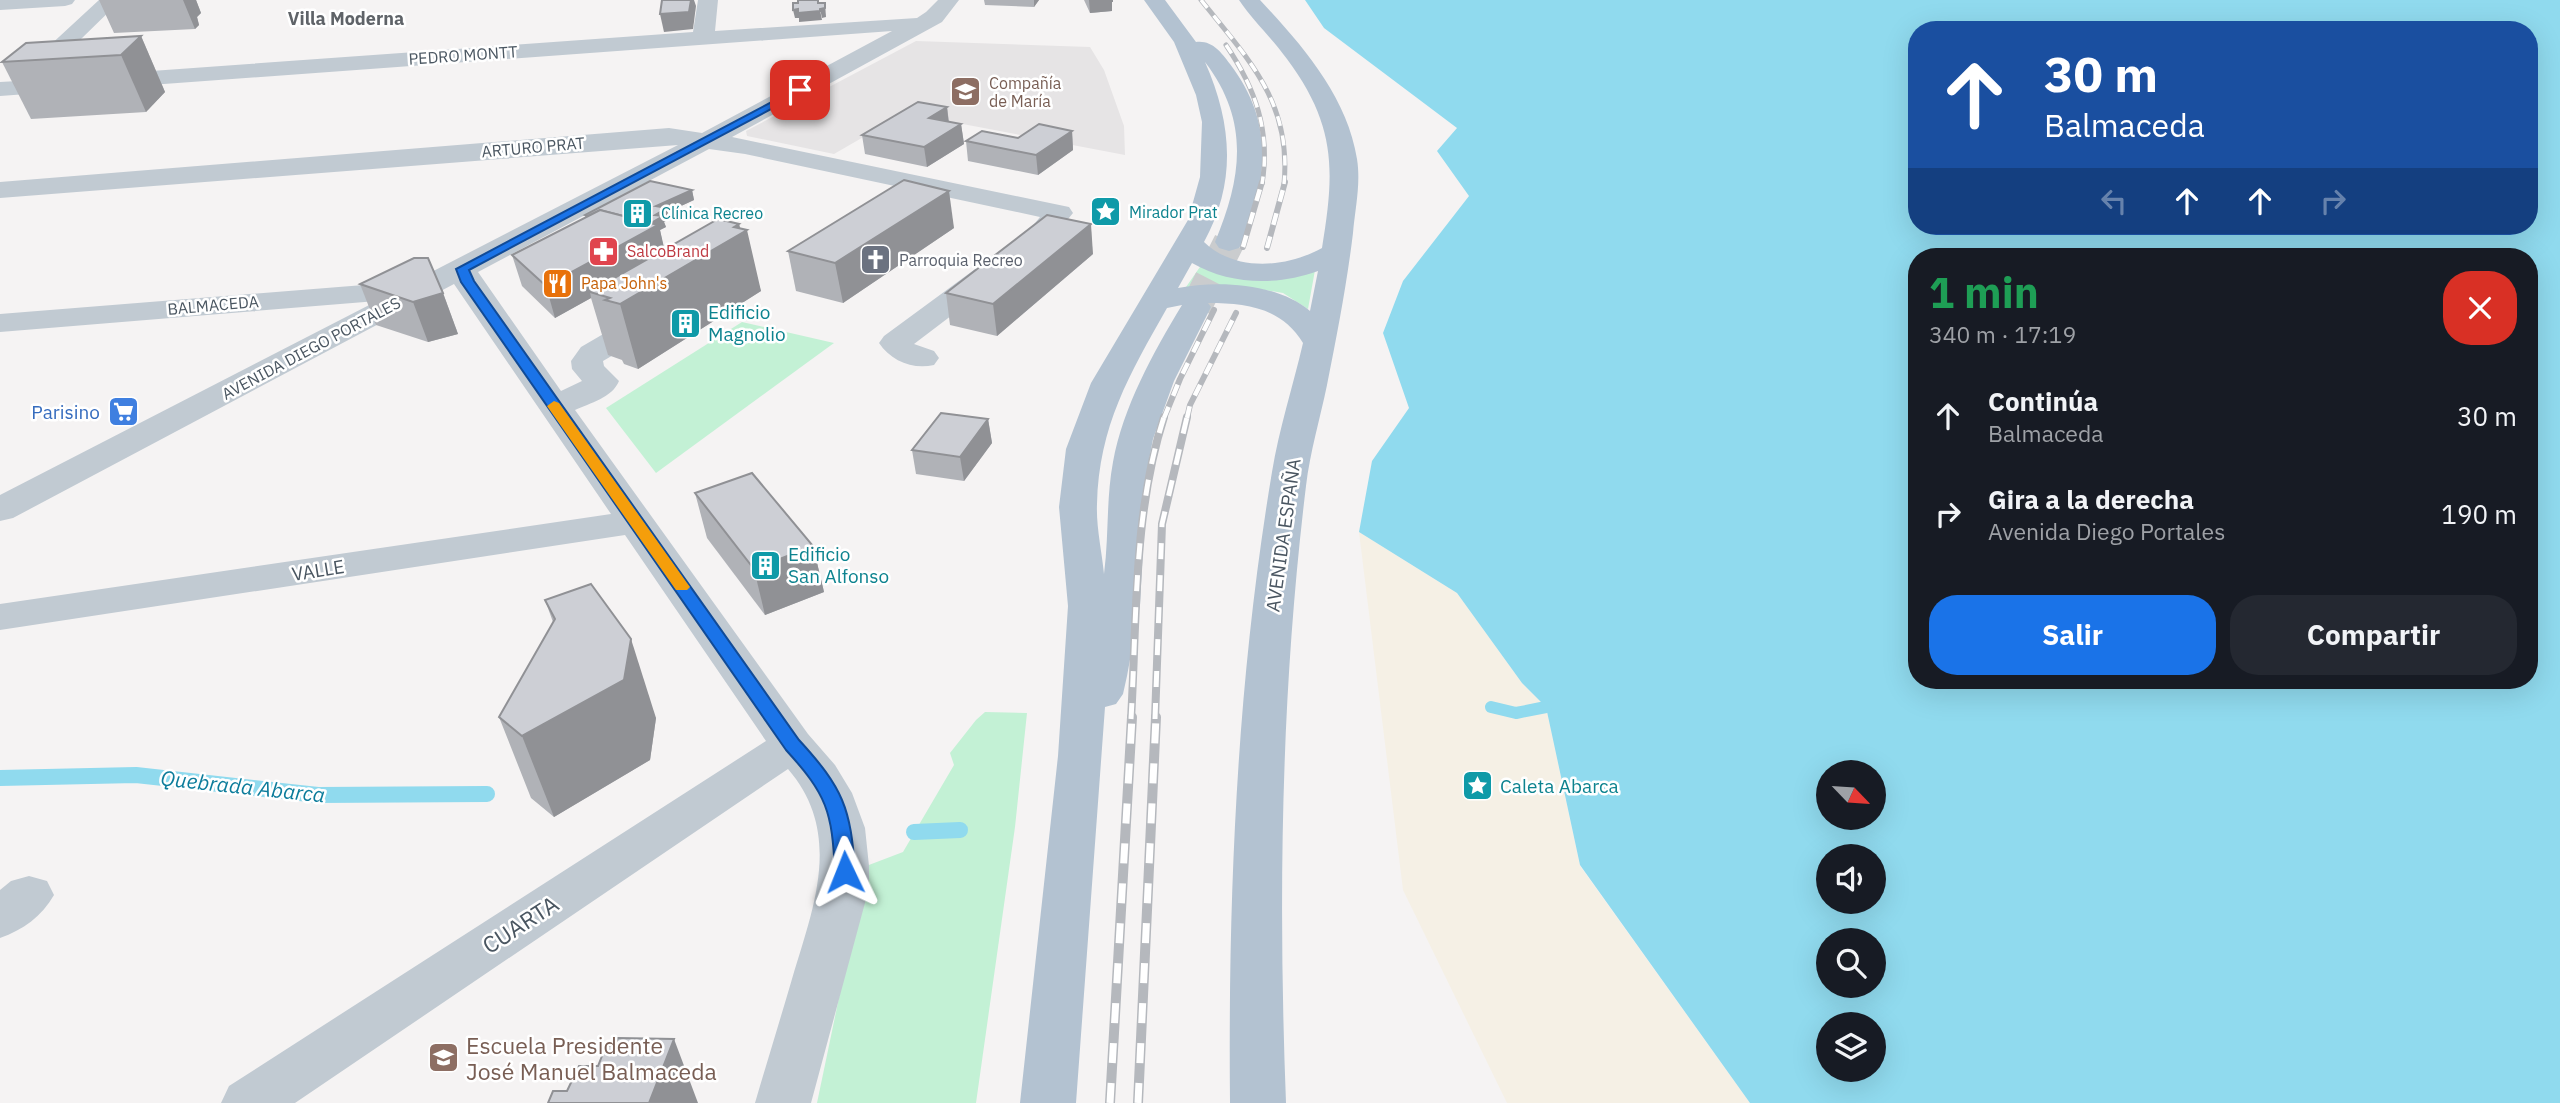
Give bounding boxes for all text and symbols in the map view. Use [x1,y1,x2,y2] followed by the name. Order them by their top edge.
[288,7,404,30] district label: Villa Moderna
[408,41,518,69] street label: PEDRO MONTT
[2044,42,2158,105] text: 30 m
[1929,49,2020,140] icon: ahead
[770,60,830,120] pin
[781,71,819,109] icon: arrive
[989,73,1062,111] place label: Compañía de María
[949,75,983,109] school or university icon: Compañía de María
[2044,104,2205,146] text: Balmaceda
[481,133,585,161] street label: ARTURO PRAT
[2095,182,2133,220] icon: left
[2168,182,2206,220] icon: ahead
[2241,182,2279,220] icon: ahead
[2314,182,2352,220] icon: right
[1089,195,1123,229] place icon: Mirador Prat
[621,196,655,230] building icon: Clínica Recreo
[1129,202,1218,222] place label: Mirador Prat
[661,203,763,223] place label: Clínica Recreo
[587,234,621,268] pharmacy icon: SalcoBrand
[627,241,709,261] place label: SalcoBrand
[859,243,893,277] church icon: Parroquia Recreo
[899,250,1023,270] place label: Parroquia Recreo
[1929,265,2039,320] text: 1 min
[541,266,575,300] restaurant icon: Papa John's
[2443,271,2517,345] button: close
[581,273,667,293] place label: Papa John's
[166,291,260,319] street label: BALMACEDA
[218,292,404,404] street label: AVENIDA DIEGO PORTALES
[708,300,786,346] place label: Edificio Magnolio
[668,306,702,340] building icon: Edificio Magnolio
[1929,319,2076,349] text: 340 m · 17:19
[1988,384,2098,418] text: Continúa
[106,395,140,429] supermarket icon: Parisino
[1929,397,1967,435] icon: ahead
[2457,399,2517,433] text: 30 m
[31,400,100,424] place label: Parisino
[1988,418,2104,448] text: Balmaceda
[1260,457,1306,613] street label: AVENIDA ESPAÑA
[1988,482,2194,516] text: Gira a la derecha
[1929,495,1967,533] icon: right
[2441,497,2517,531] text: 190 m
[1988,516,2225,546] text: Avenida Diego Portales
[788,542,889,588] place label: Edificio San Alfonso
[748,548,782,582] building icon: Edificio San Alfonso
[290,554,346,586] street label: VALLE
[1929,595,2216,675] button: Salir
[2230,595,2517,675] button: Compartir
[1816,760,1886,830] north arrow
[1816,760,1886,1082] map controls
[159,763,327,809] water label: Quebrada Abarca
[1460,769,1494,803] place icon: Caleta Abarca
[1500,774,1619,798] place label: Caleta Abarca
[808,835,882,909] position arrow
[1816,844,1886,914] button: sound
[476,888,564,960] street label: CUARTA
[1816,928,1886,998] button: search
[1816,1012,1886,1082] button: layers
[466,1030,717,1086] place label: Escuela Presidente José Manuel Balmaceda
[426,1041,460,1075] school or university icon: Escuela Presidente José Manuel Balmaceda

